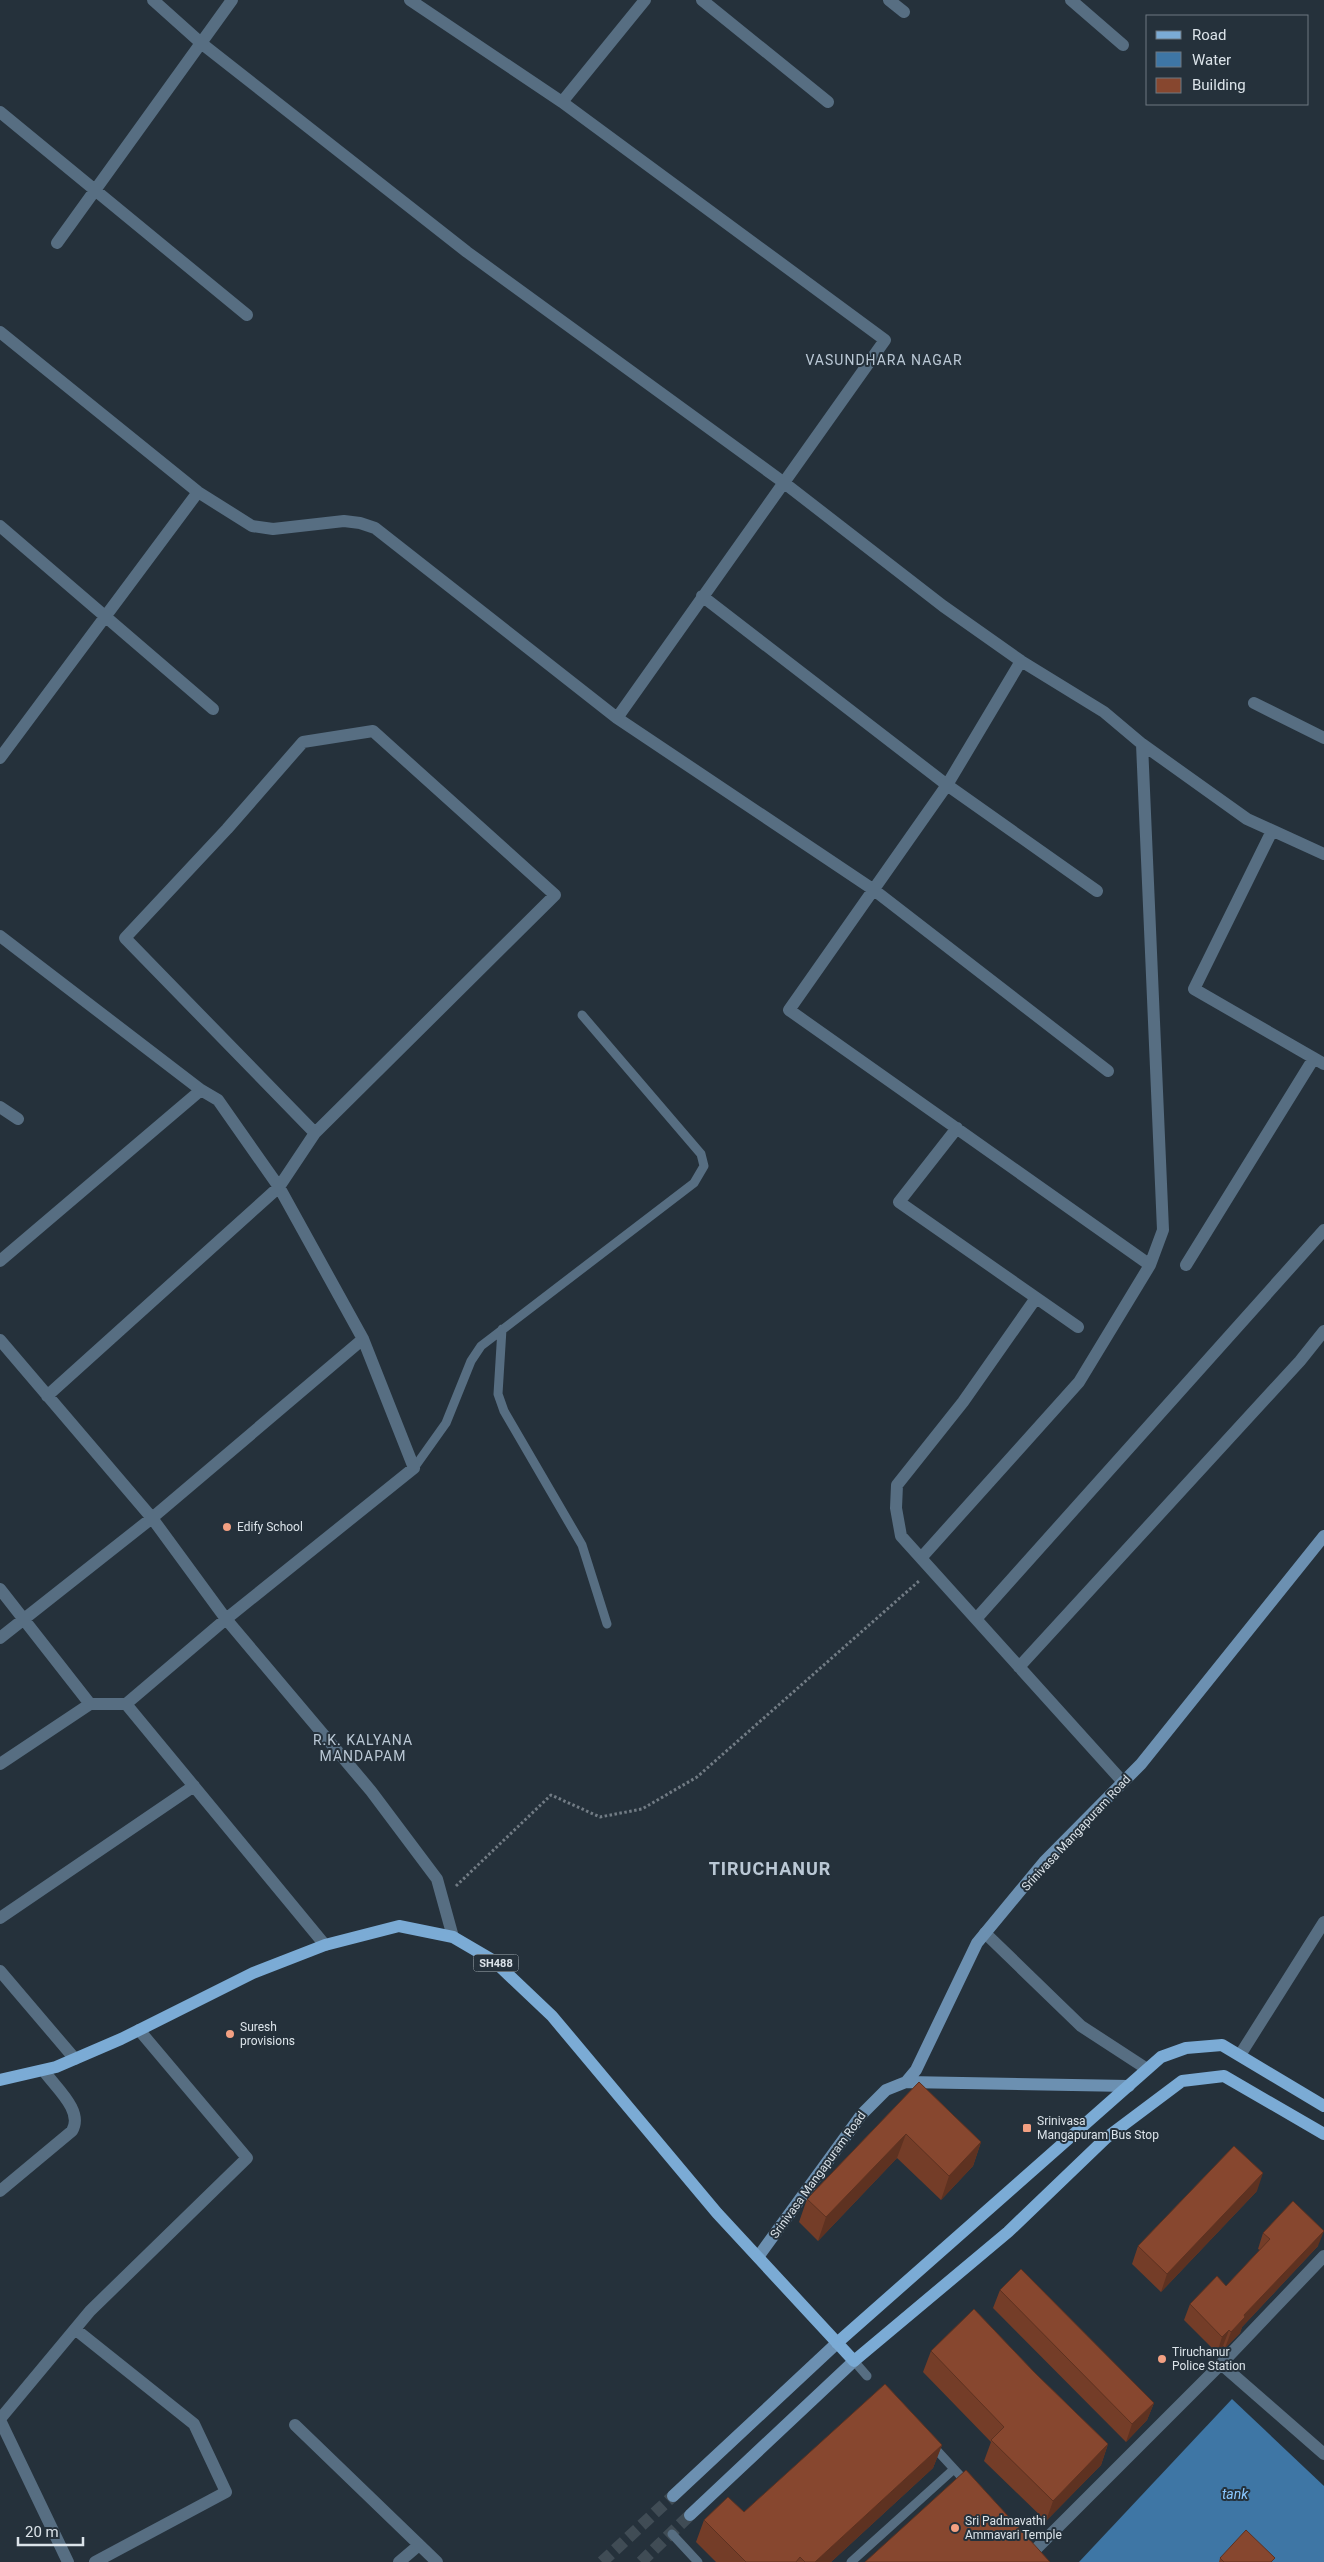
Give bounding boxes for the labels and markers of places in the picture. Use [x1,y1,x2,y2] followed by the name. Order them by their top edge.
[237,1520,303,1534] place label: Edify School
[221,1521,233,1533] marker: Edify School
[240,2020,295,2048] place label: Suresh provisions
[224,2028,236,2040] marker: Suresh provisions
[1037,2114,1159,2142] place label: Srinivasa Mangapuram Bus Stop
[1021,2122,1033,2134] marker: Srinivasa Mangapuram Bus Stop
[1172,2345,1246,2373] place label: Tiruchanur Police Station
[1156,2353,1168,2365] marker: Tiruchanur Police Station
[965,2514,1062,2542] place label: Sri Padmavathi Ammavari Temple
[949,2522,961,2534] marker: Sri Padmavathi Ammavari Temple

